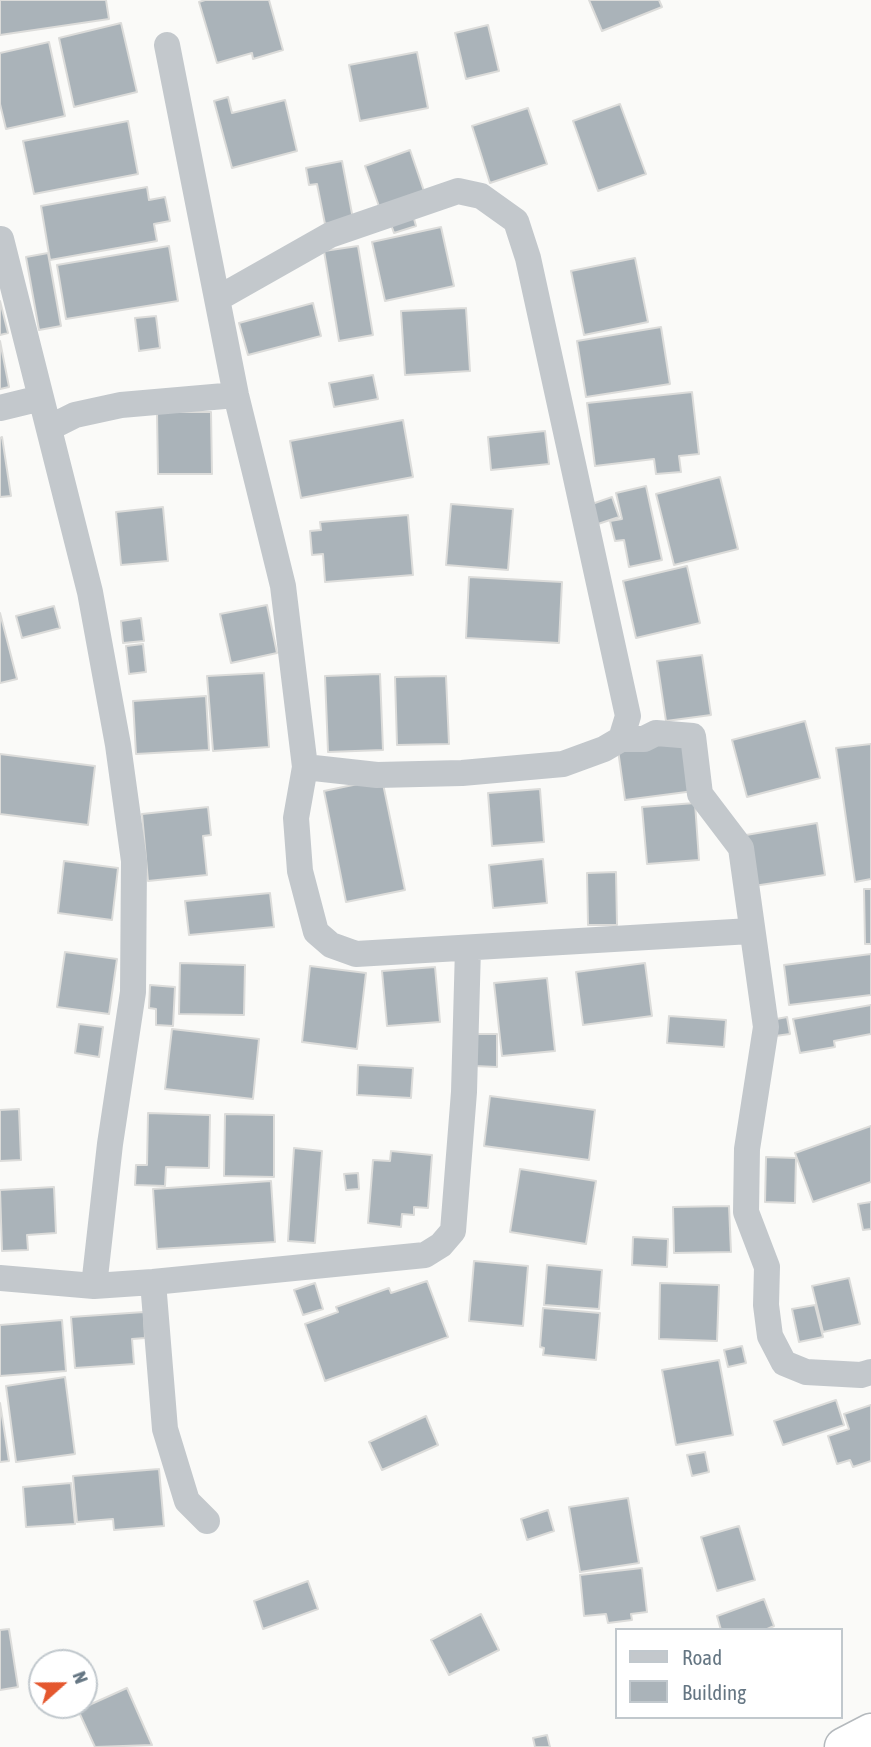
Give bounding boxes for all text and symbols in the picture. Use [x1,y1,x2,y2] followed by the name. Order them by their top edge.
[616,1628,843,1719] legend
[682,1645,722,1669] text: Road
[28,1649,98,1719] north arrow
[68,1668,93,1686] text: N
[682,1680,746,1704] text: Building

